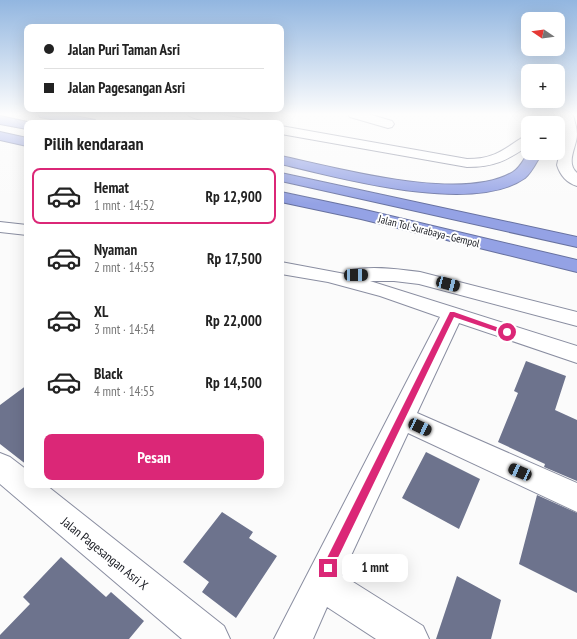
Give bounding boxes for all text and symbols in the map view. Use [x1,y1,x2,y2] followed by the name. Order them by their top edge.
[521,12,565,56] north arrow
[521,12,565,160] map controls
[68,40,180,59] text: Jalan Puri Taman Asri
[521,64,565,108] button: +
[68,78,185,97] text: Jalan Pagesangan Asri
[521,116,565,160] button: −
[44,132,144,155] text: Pilih kendaraan
[46,178,82,214] icon: car
[94,178,129,197] text: Hemat
[206,187,262,206] text: Rp 12,900
[94,197,155,214] text: 1 mnt · 14:52
[376,211,482,250] street label: Jalan Tol Surabaya–Gempol
[46,240,82,276] icon: car
[94,240,137,259] text: Nyaman
[207,249,262,268] text: Rp 17,500
[94,259,155,276] text: 2 mnt · 14:53
[344,269,368,281] car
[435,275,461,293] car
[46,302,82,338] icon: car
[94,302,108,321] text: XL
[206,311,262,330] text: Rp 22,000
[94,321,155,338] text: 3 mnt · 14:54
[498,323,516,341] route start
[46,364,82,400] icon: car
[94,364,123,383] text: Black
[206,373,262,392] text: Rp 14,500
[94,383,155,400] text: 4 mnt · 14:55
[407,416,433,438] car
[44,434,264,480] button: Pesan
[507,462,533,482] car
[57,513,152,594] street label: Jalan Pagesangan Asri X
[342,554,408,582] callout: 1 mnt
[319,559,337,577] route end
[361,559,389,576] text: 1 mnt

